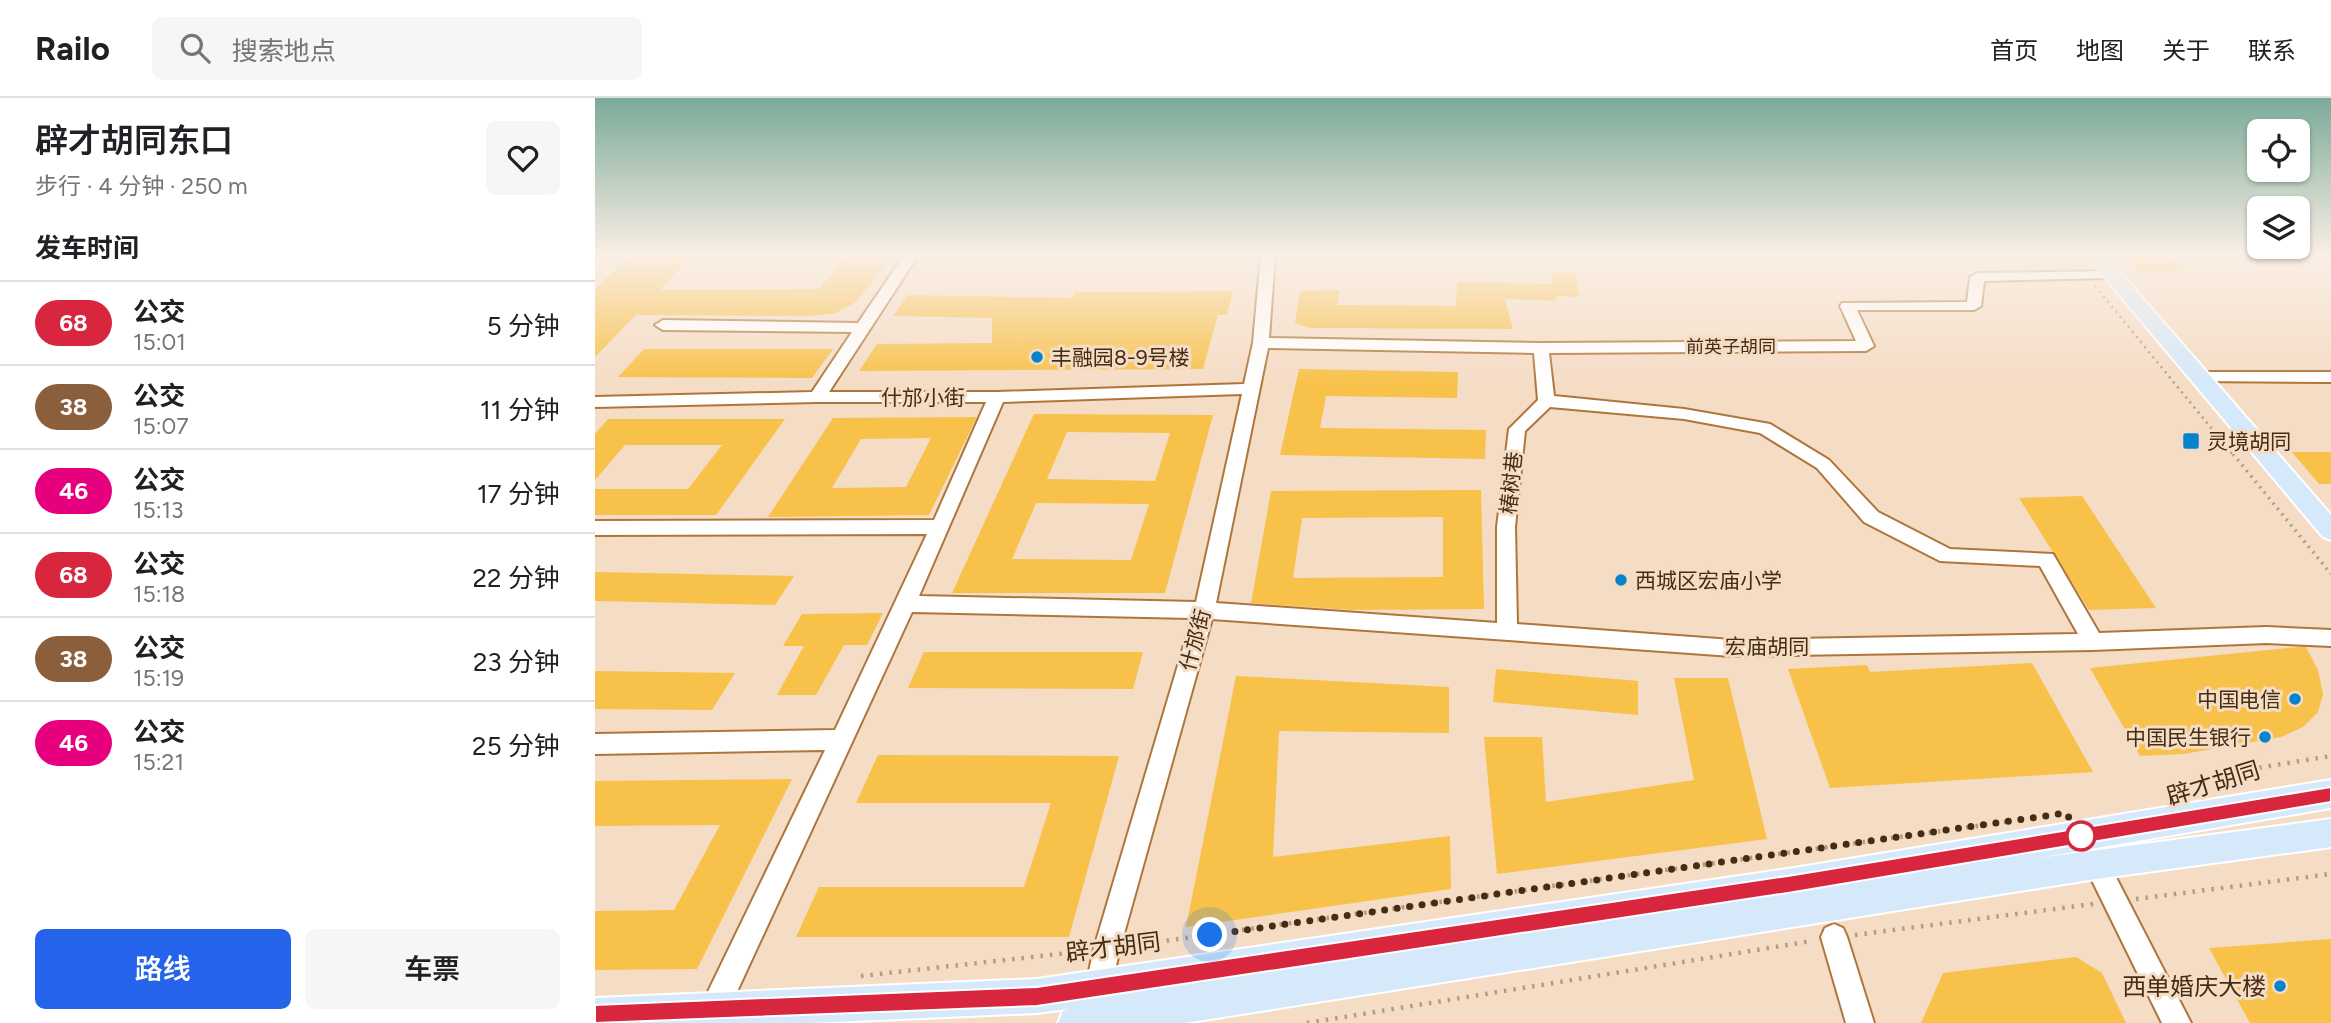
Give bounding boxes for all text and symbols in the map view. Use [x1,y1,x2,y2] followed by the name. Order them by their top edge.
[152,17,642,80] search box
[35,29,110,68] text: Railo
[176,29,214,67] icon: search
[232,35,336,67] text: 搜索地点
[1990,36,2038,65] text: 首页
[2076,36,2124,65] text: 地图
[2162,36,2210,65] text: 关于
[2248,36,2296,65] text: 联系
[2247,119,2310,259] map controls
[2247,119,2310,182] button: locate
[35,121,233,160] text: 辟才胡同东口
[486,121,560,195] button: heart
[35,172,247,200] text: 步行 · 4 分钟 · 250 m
[2247,196,2310,259] button: layers
[35,232,139,264] text: 发车时间
[133,296,185,328] text: 公交
[59,308,88,337] text: 68
[487,310,560,342] text: 5 分钟
[133,328,186,356] text: 15:01
[1686,336,1776,358] street label: 前英子胡同
[1051,345,1190,370] place label: 丰融园8-9号楼
[1029,349,1045,365] marker: 丰融园8-9号楼
[133,380,185,412] text: 公交
[881,385,965,410] street label: 什邡小街
[59,392,88,421] text: 38
[480,394,560,426] text: 11 分钟
[133,412,189,440] text: 15:07
[2207,429,2291,454] place label: 灵境胡同
[2181,431,2201,451] marker: 灵境胡同
[1495,450,1527,516] street label: 椿树巷
[133,464,185,496] text: 公交
[59,476,88,505] text: 46
[477,478,560,510] text: 17 分钟
[133,496,184,524] text: 15:13
[133,548,185,580] text: 公交
[59,560,88,589] text: 68
[473,562,560,594] text: 22 分钟
[1635,568,1782,593] place label: 西城区宏庙小学
[1613,572,1629,588] marker: 西城区宏庙小学
[133,580,185,608] text: 15:18
[1175,606,1215,674] street label: 什邡街
[133,632,185,664] text: 公交
[1725,634,1809,659] street label: 宏庙胡同
[59,644,88,673] text: 38
[473,646,560,678] text: 23 分钟
[133,664,184,692] text: 15:19
[2197,687,2281,712] place label: 中国电信
[2287,691,2303,707] marker: 中国电信
[133,716,185,748] text: 公交
[2125,725,2251,750] place label: 中国民生银行
[59,728,88,757] text: 46
[2257,729,2273,745] marker: 中国民生银行
[472,730,560,762] text: 25 分钟
[133,748,184,776] text: 15:21
[2163,755,2263,811] street label: 辟才胡同
[2066,821,2096,851] unlabelled marker
[1192,917,1227,952] your location
[1064,927,1162,967] street label: 辟才胡同
[35,929,291,1009] button: 路线
[305,929,560,1009] button: 车票
[2122,972,2266,1001] place label: 西单婚庆大楼
[2272,978,2288,994] marker: 西单婚庆大楼

